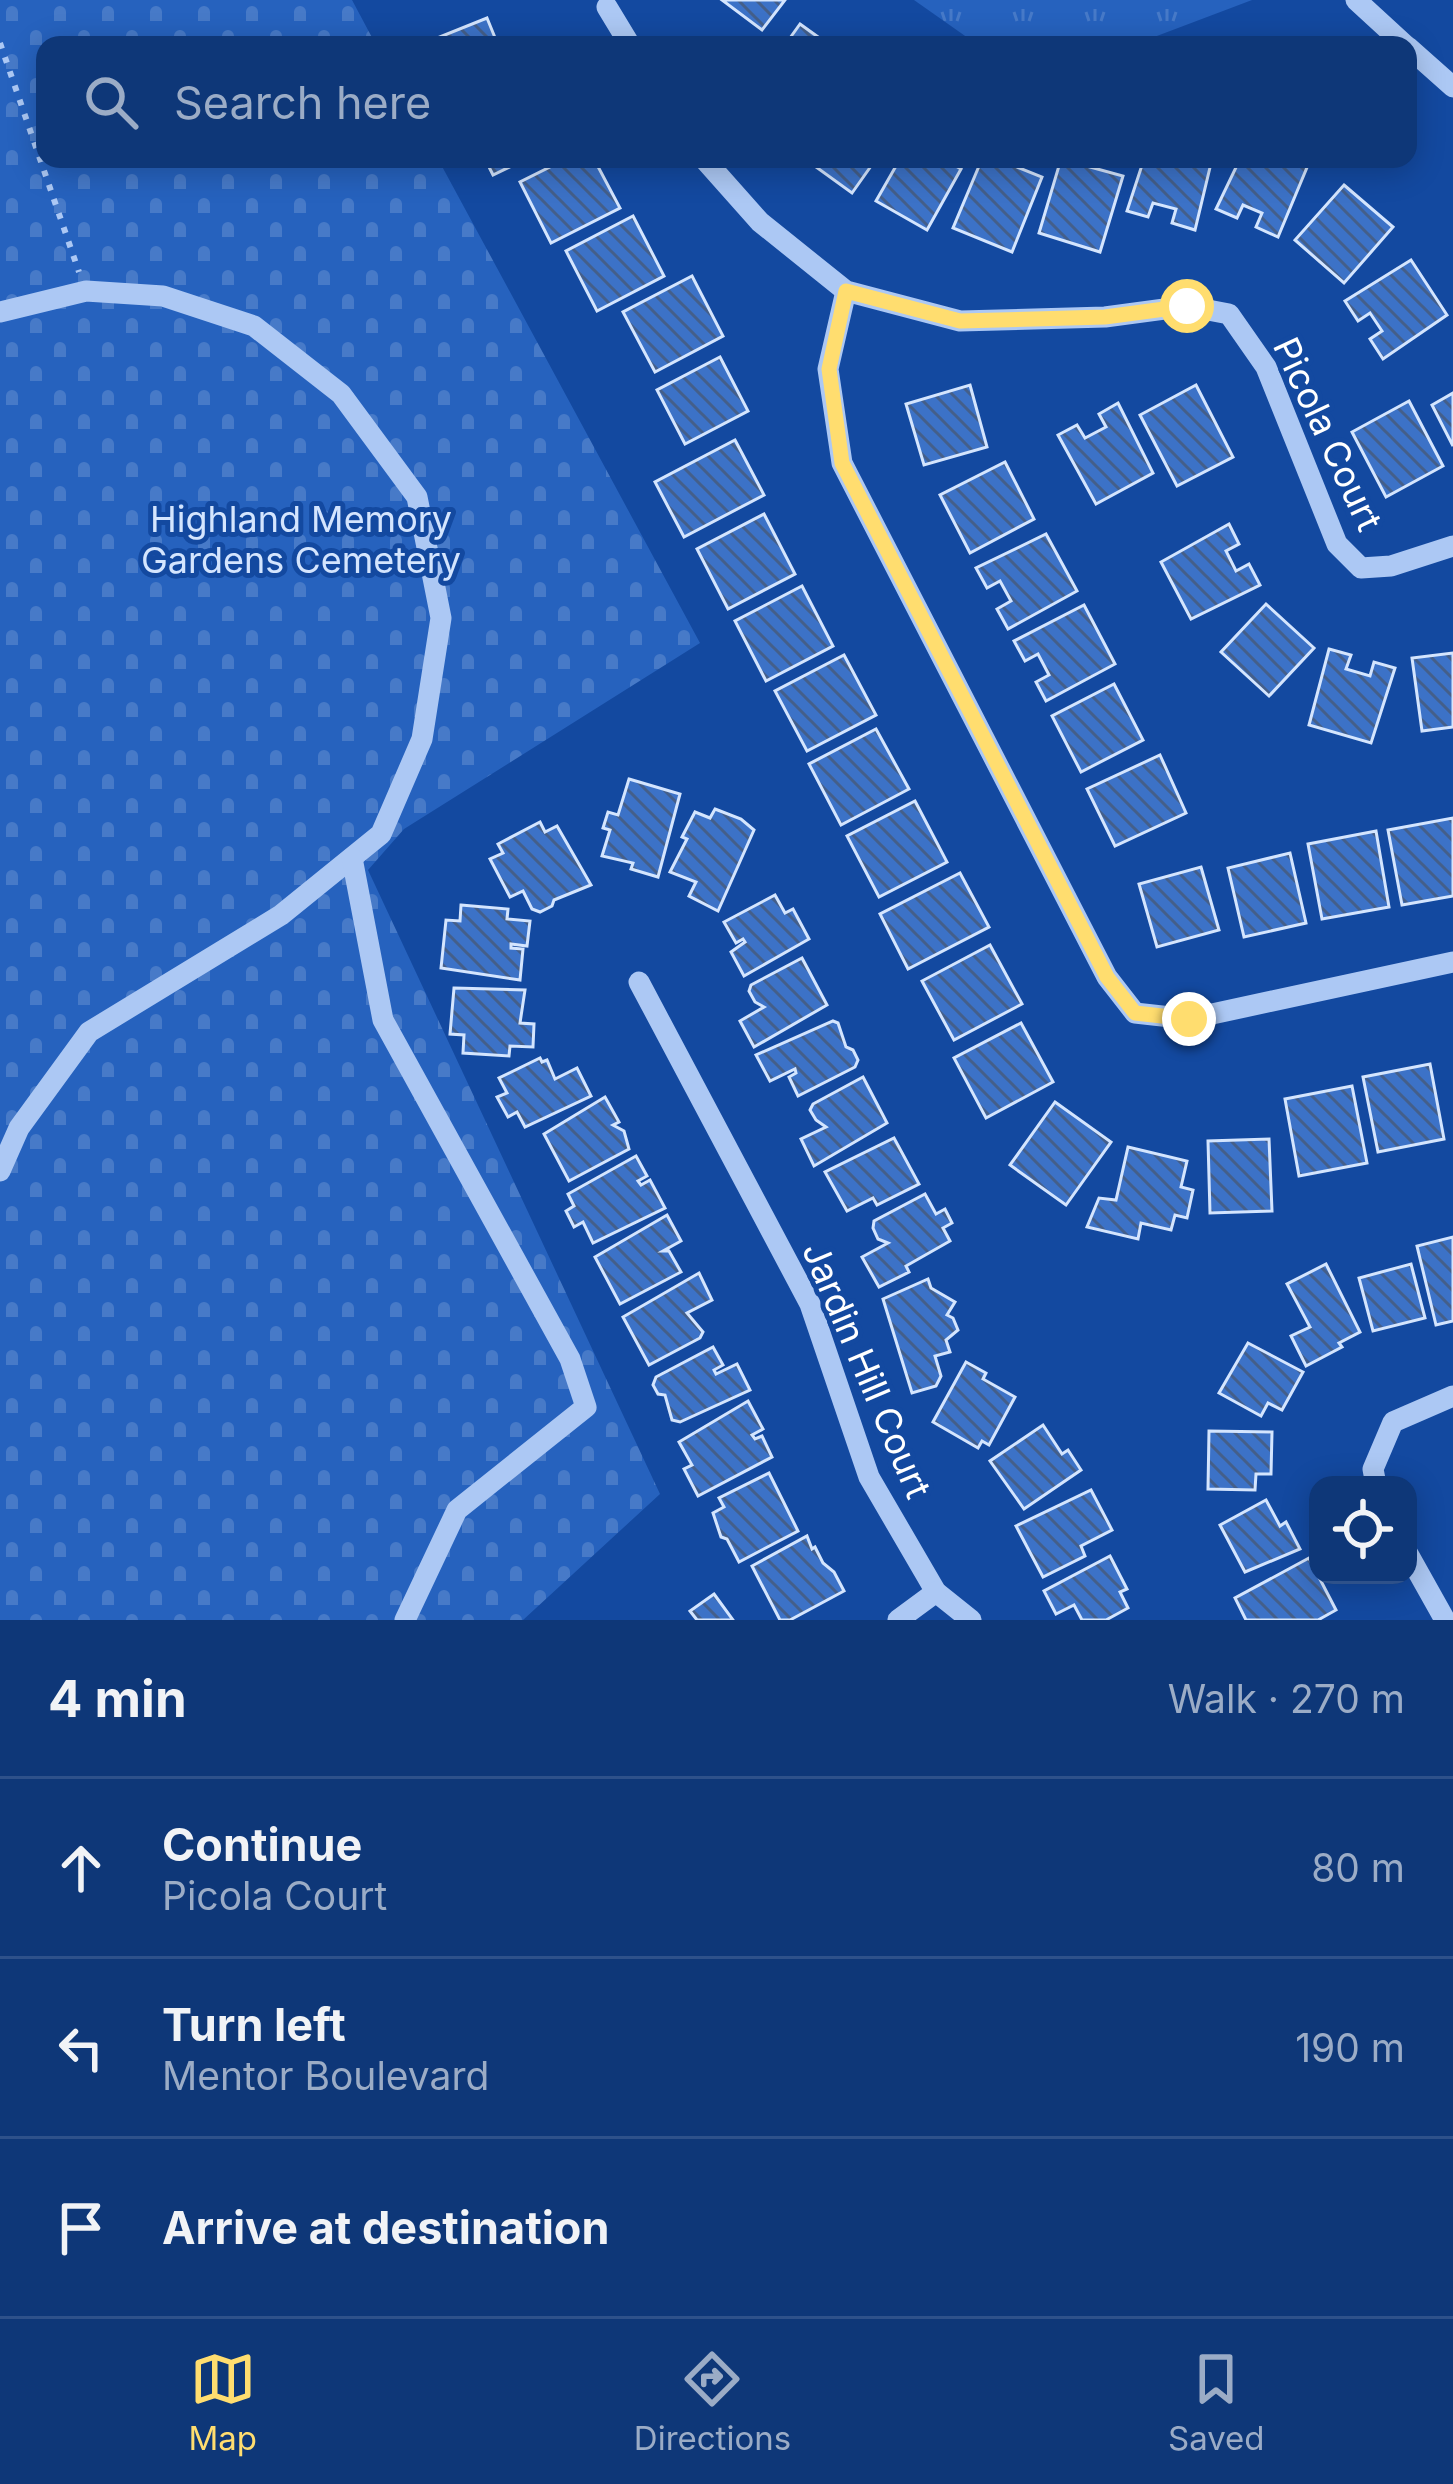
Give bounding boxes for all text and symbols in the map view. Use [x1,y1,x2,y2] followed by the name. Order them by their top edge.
[36,36,1417,168] search box
[78,69,144,135] icon: search
[174,75,431,130] text: Search here
[1160,279,1214,333] route start
[1264,330,1392,538] street label: Picola Court
[141,497,461,582] park label: Highland Memory Gardens Cemetery
[1162,992,1216,1046] route end
[793,1235,941,1505] street label: Jardin Hill Court
[1309,1476,1417,1584] map controls
[1309,1476,1417,1584] button: locate
[48,1668,187,1729] text: 4 min
[1168,1675,1405,1722] text: Walk · 270 m
[162,1817,362,1872] text: Continue
[48,1835,114,1901] icon: ahead
[1311,1844,1405,1891] text: 80 m
[162,1872,387,1919] text: Picola Court
[162,1997,346,2052] text: Turn left
[48,2015,114,2081] icon: left
[1295,2024,1405,2071] text: 190 m
[162,2052,489,2099] text: Mentor Boulevard
[48,2195,114,2261] icon: arrive
[162,2200,609,2255] text: Arrive at destination
[188,2346,257,2458] tab: Map
[634,2346,791,2458] tab: Directions
[1168,2346,1265,2458] tab: Saved

